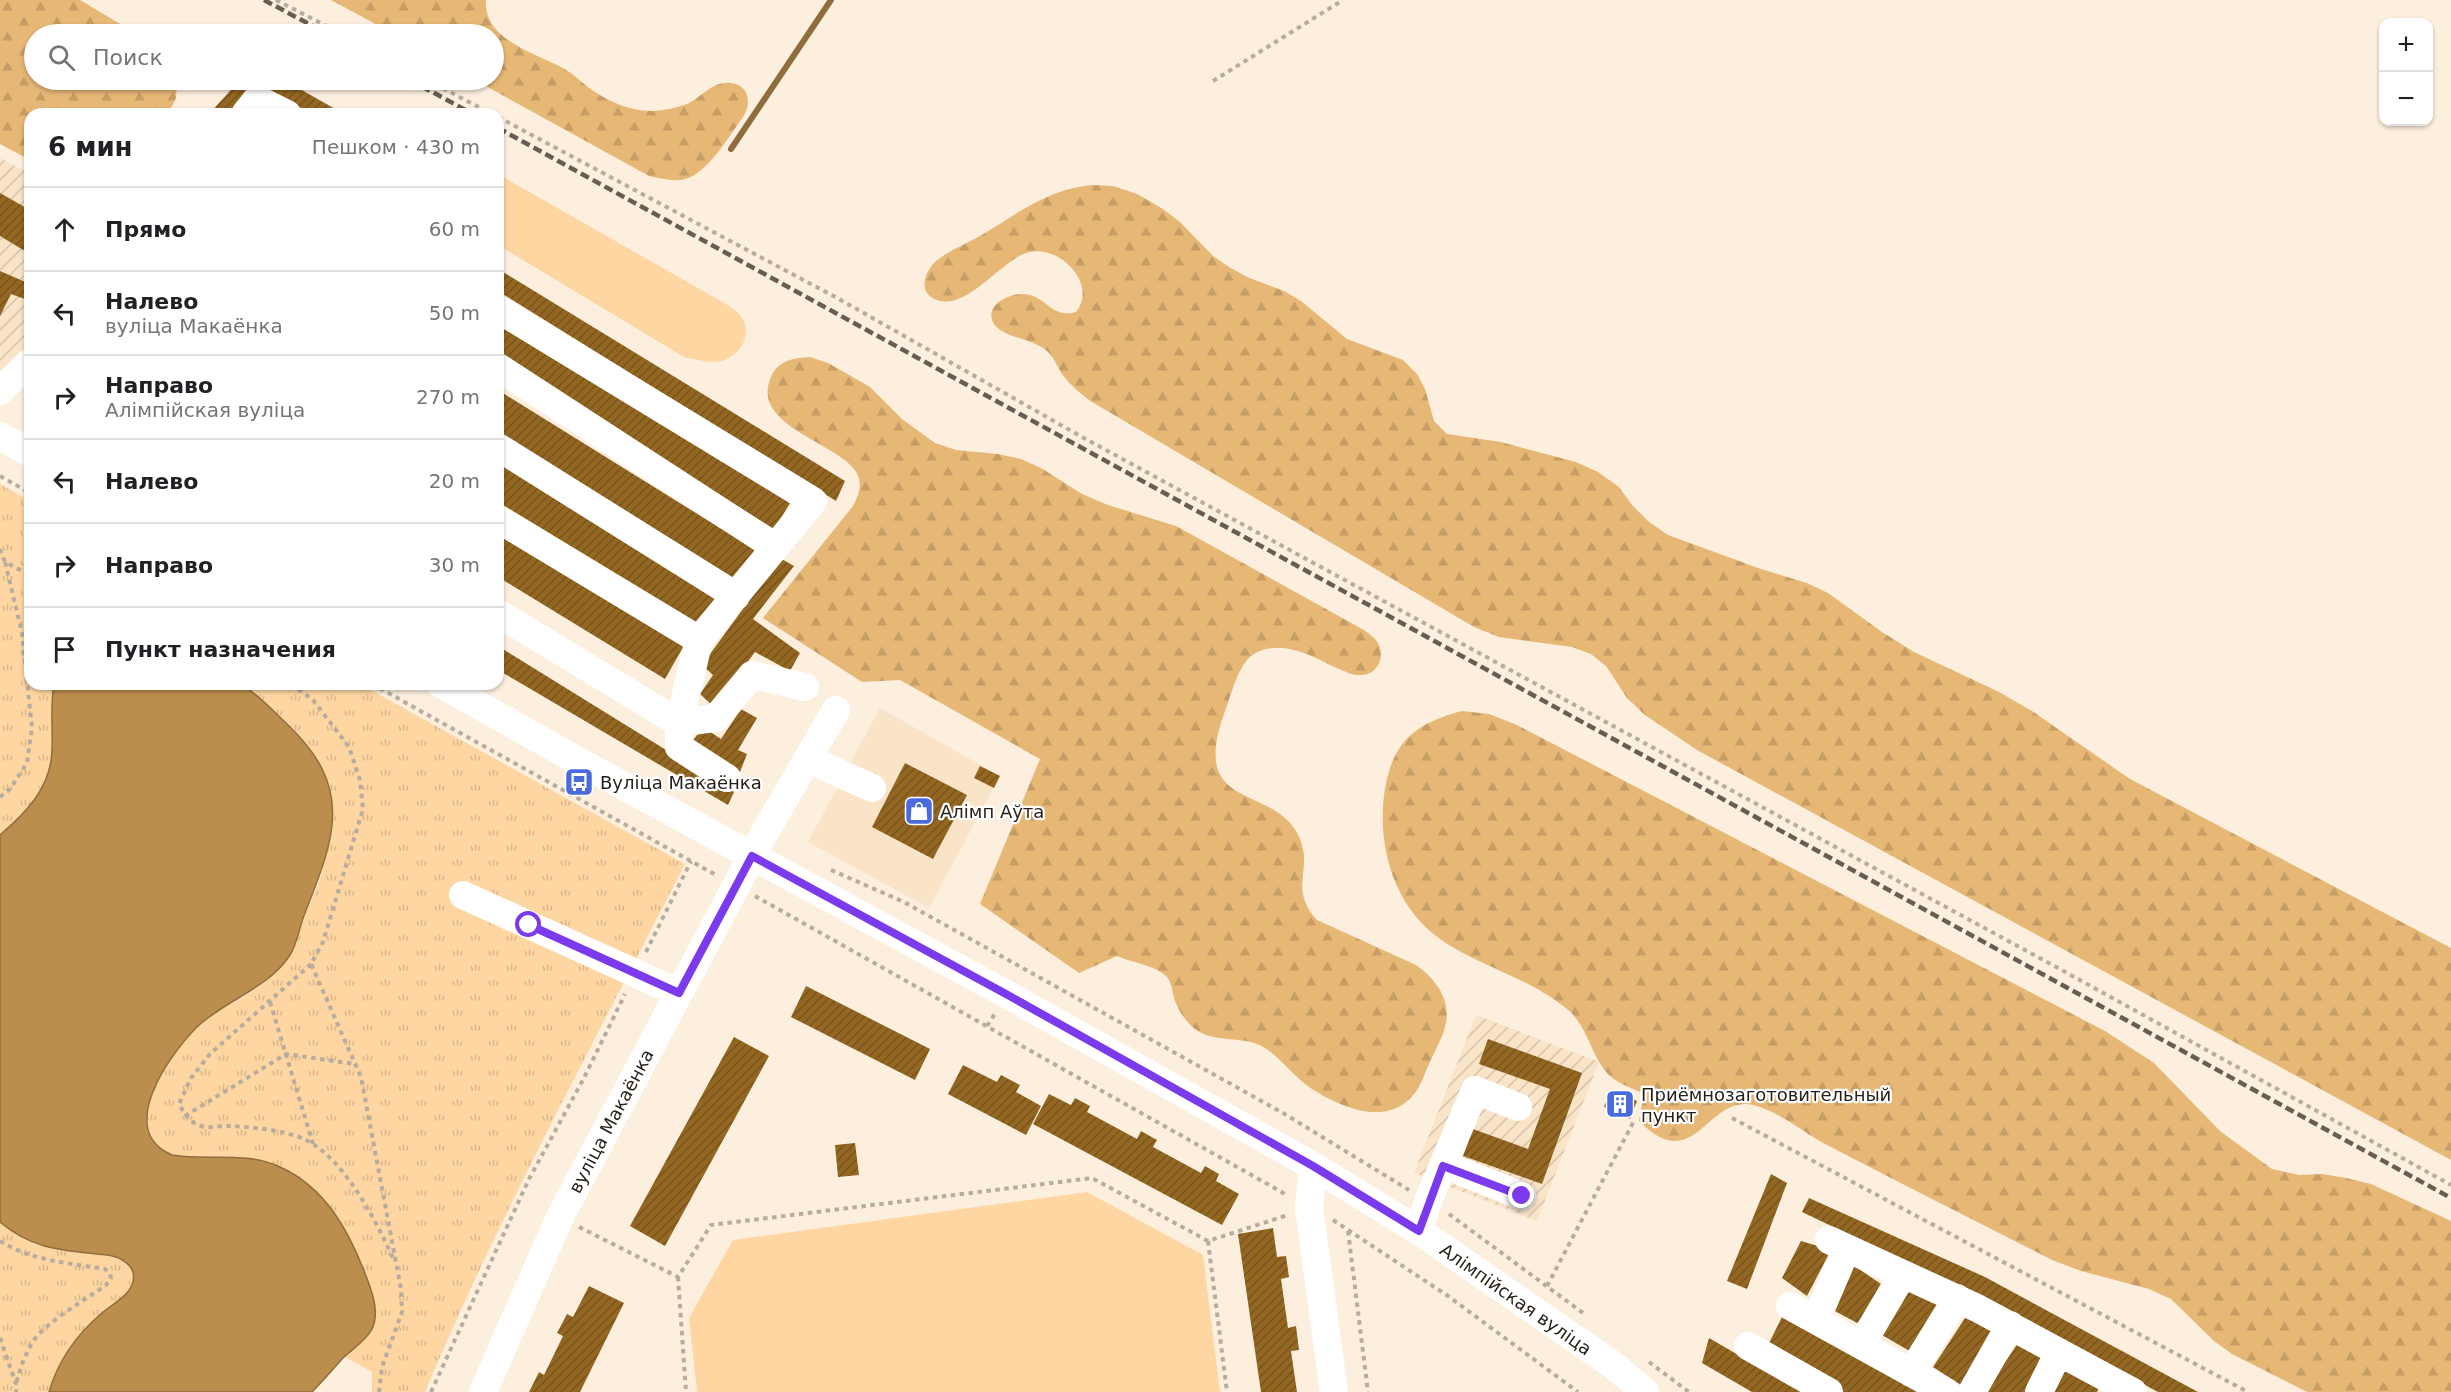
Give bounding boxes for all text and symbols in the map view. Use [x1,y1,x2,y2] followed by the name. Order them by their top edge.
[2379,18,2433,126] map controls
[2379,18,2433,72] button: +
[24,24,504,90] search box
[45,41,78,74] icon: search
[93,45,163,70] text: Поиск
[2379,72,2433,126] button: −
[48,132,133,162] text: 6 мин
[312,135,480,159] text: Пешком · 430 m
[48,213,81,246] icon: ahead
[105,217,186,242] text: Прямо
[429,217,480,241] text: 60 m
[105,289,198,314] text: Налево
[48,297,81,330] icon: left
[429,301,480,325] text: 50 m
[105,314,283,338] text: вуліца Макаёнка
[105,373,213,398] text: Направо
[48,381,81,414] icon: right
[416,385,480,409] text: 270 m
[105,398,305,422] text: Алімпійская вуліца
[48,465,81,498] icon: left
[105,469,198,494] text: Налево
[429,469,480,493] text: 20 m
[48,549,81,582] icon: right
[105,553,213,578] text: Направо
[429,553,480,577] text: 30 m
[48,633,81,666] icon: arrive
[105,637,336,662] text: Пункт назначения
[563,766,595,798] bus stop icon: Вуліца Макаёнка
[600,772,762,793] place label: Вуліца Макаёнка
[903,795,935,827] shop icon: Алімп Аўта
[940,801,1044,822] place label: Алімп Аўта
[515,911,541,937] route start
[564,1045,658,1197] street label: вуліца Макаёнка
[1641,1084,1891,1126] place label: Приёмнозаготовительный пункт
[1604,1088,1636,1120] building icon: Приёмнозаготовительный пункт
[1508,1182,1534,1208] route end
[1436,1239,1596,1359] street label: Алімпійская вуліца

